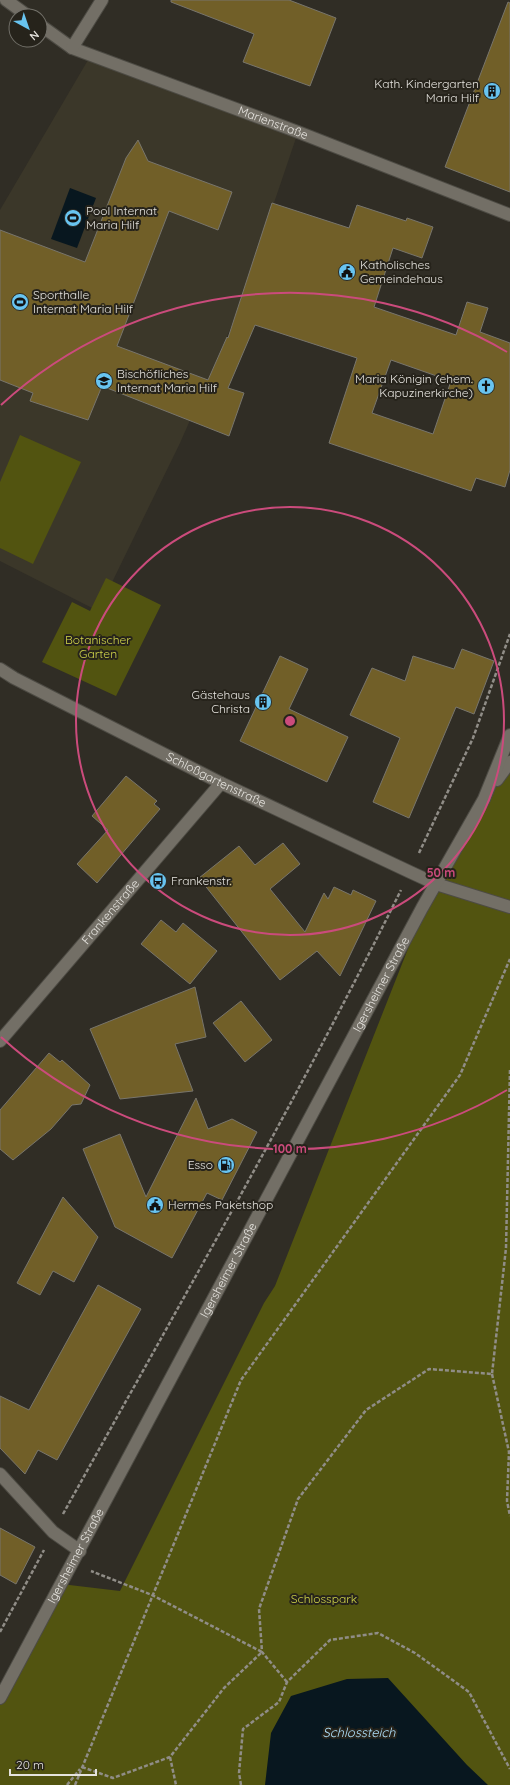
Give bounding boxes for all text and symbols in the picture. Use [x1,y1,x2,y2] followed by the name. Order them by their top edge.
[8,8,48,48] north arrow
[27,28,42,44] text: N
[374,76,480,105] place label: Kath. Kindergarten Maria Hilf
[482,81,502,101] building icon: Kath. Kindergarten Maria Hilf
[236,102,311,142] street label: Marienstraße
[86,203,157,232] place label: Pool Internat Maria Hilf
[63,208,83,228] sports icon: Pool Internat Maria Hilf
[360,257,443,286] place label: Katholisches Gemeindehaus
[337,262,357,282] public building icon: Katholisches Gemeindehaus
[33,287,134,316] place label: Sporthalle Internat Maria Hilf
[10,292,30,312] sports icon: Sporthalle Internat Maria Hilf
[117,366,218,395] place label: Bischöfliches Internat Maria Hilf
[94,371,114,391] school or university icon: Bischöfliches Internat Maria Hilf
[355,371,473,400] place label: Maria Königin (ehem. Kapuzinerkirche)
[476,376,496,396] church icon: Maria Königin (ehem. Kapuzinerkirche)
[65,632,131,661] park label: Botanischer Garten
[191,687,250,716] place label: Gästehaus Christa
[253,692,273,712] building icon: Gästehaus Christa
[283,714,297,728] centre of rings
[164,748,269,810] street label: Schloßgartenstraße
[427,865,455,880] text: 50 m
[148,871,168,891] bus stop icon: Frankenstr.
[171,873,231,888] place label: Frankenstr.
[78,876,142,947] street label: Frankenstraße
[349,934,412,1034] street label: Igersheimer Straße
[273,1141,307,1156] text: 100 m
[216,1155,236,1175] fuel station icon: Esso
[188,1157,213,1172] place label: Esso
[145,1195,165,1215] public building icon: Hermes Paketshop
[168,1197,273,1212] place label: Hermes Paketshop
[197,1220,260,1320] street label: Igersheimer Straße
[44,1505,107,1606] street label: Igersheimer Straße
[291,1591,357,1606] park label: Schlosspark
[323,1724,396,1740] water label: Schlossteich
[10,1751,96,1777] scale bar
[16,1757,44,1772] text: 20 m

